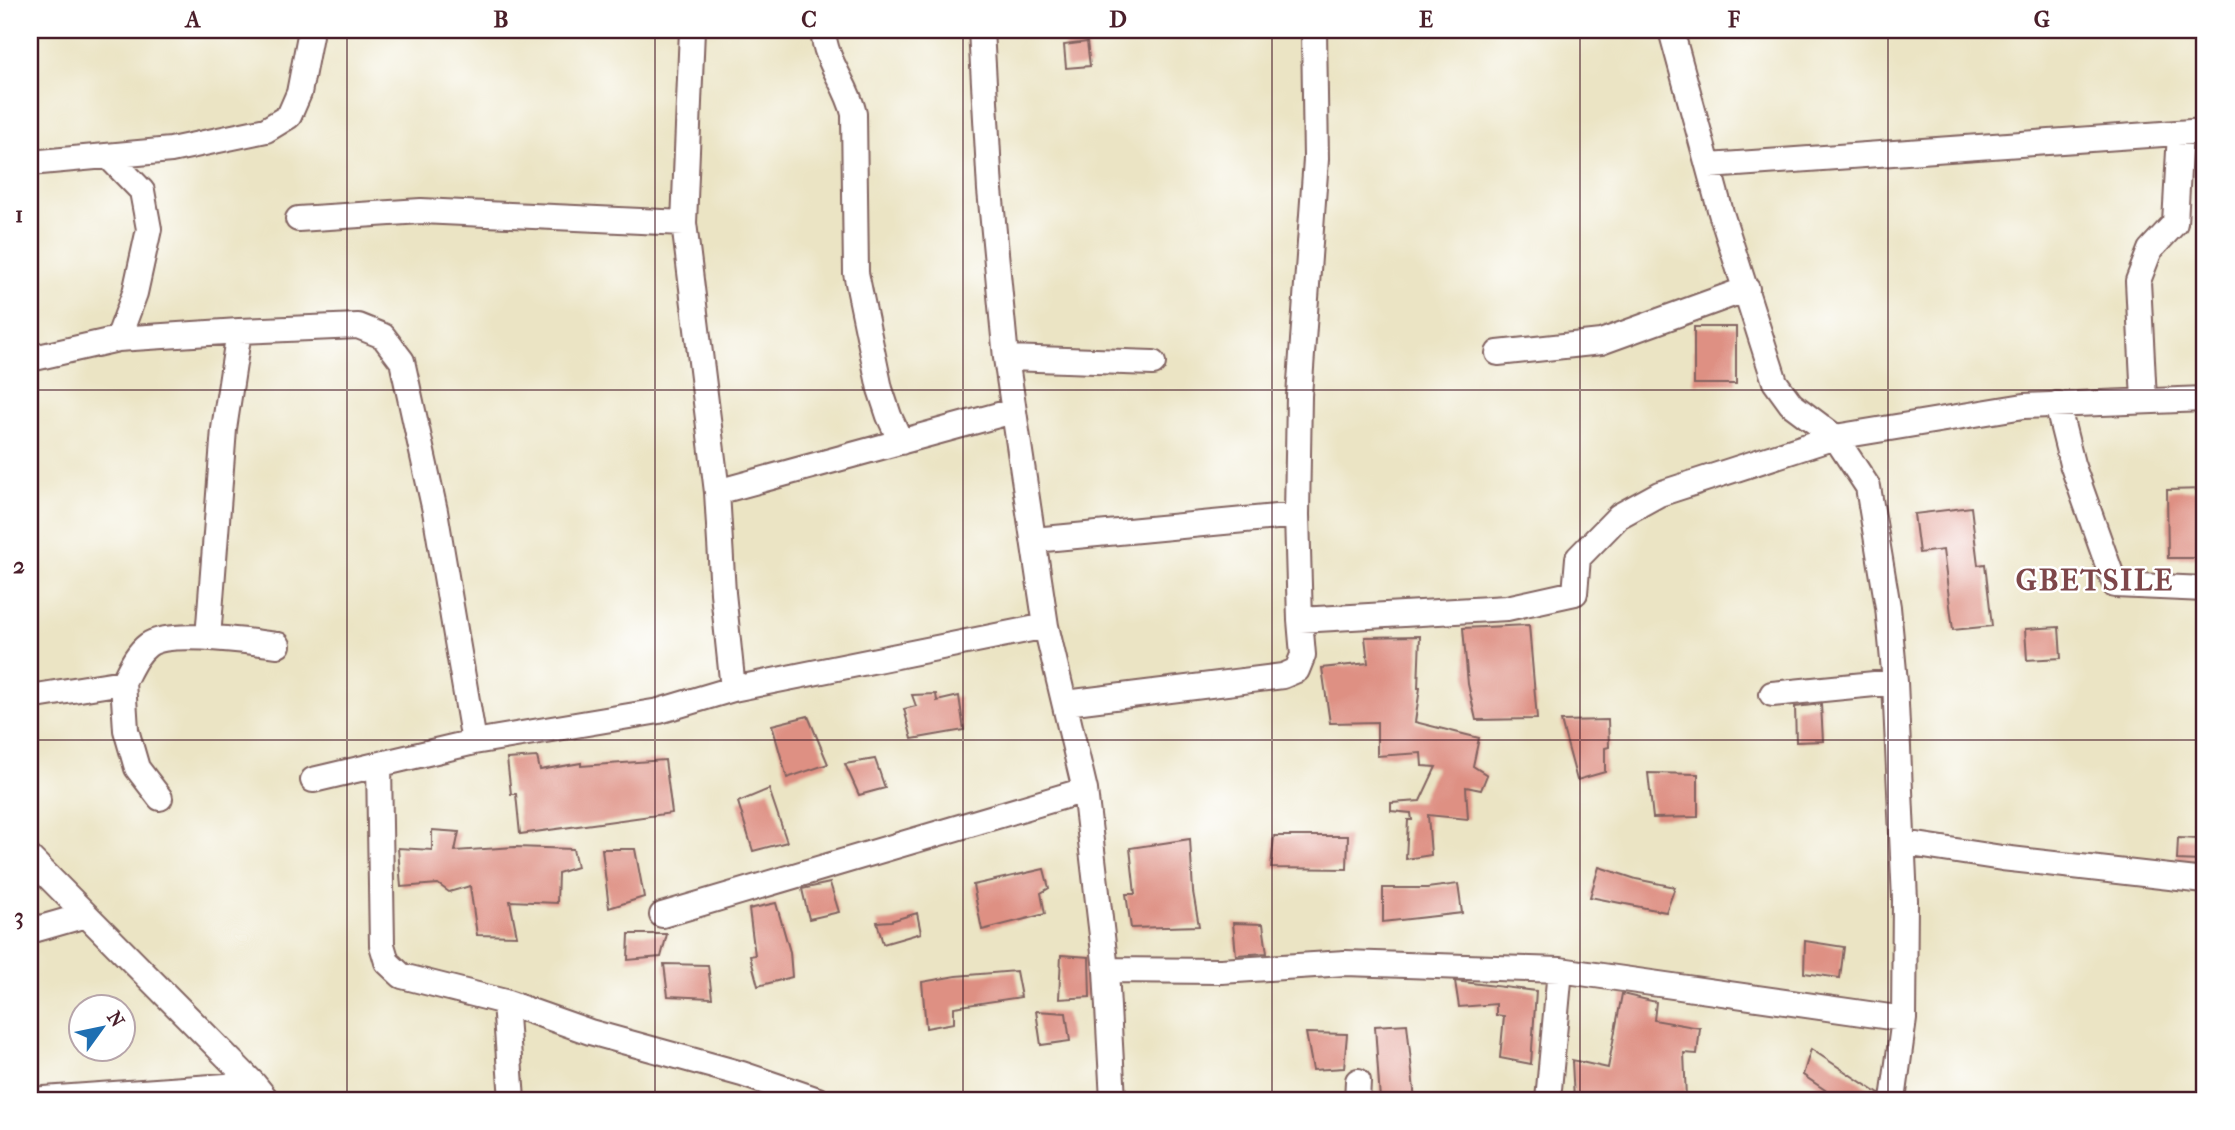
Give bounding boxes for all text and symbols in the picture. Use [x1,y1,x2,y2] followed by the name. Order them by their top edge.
[184,6,202,33] text: A
[494,6,509,33] text: B
[801,6,817,33] text: C
[1109,6,1127,33] text: D
[1419,6,1433,33] text: E
[1727,6,1741,33] text: F
[2034,6,2050,33] text: G
[15,201,23,228] text: 1
[13,552,25,579] text: 2
[2016,563,2174,598] district label: GBETSILE
[14,903,24,930] text: 3
[66,993,136,1064] north arrow
[102,1007,129,1032] text: N

